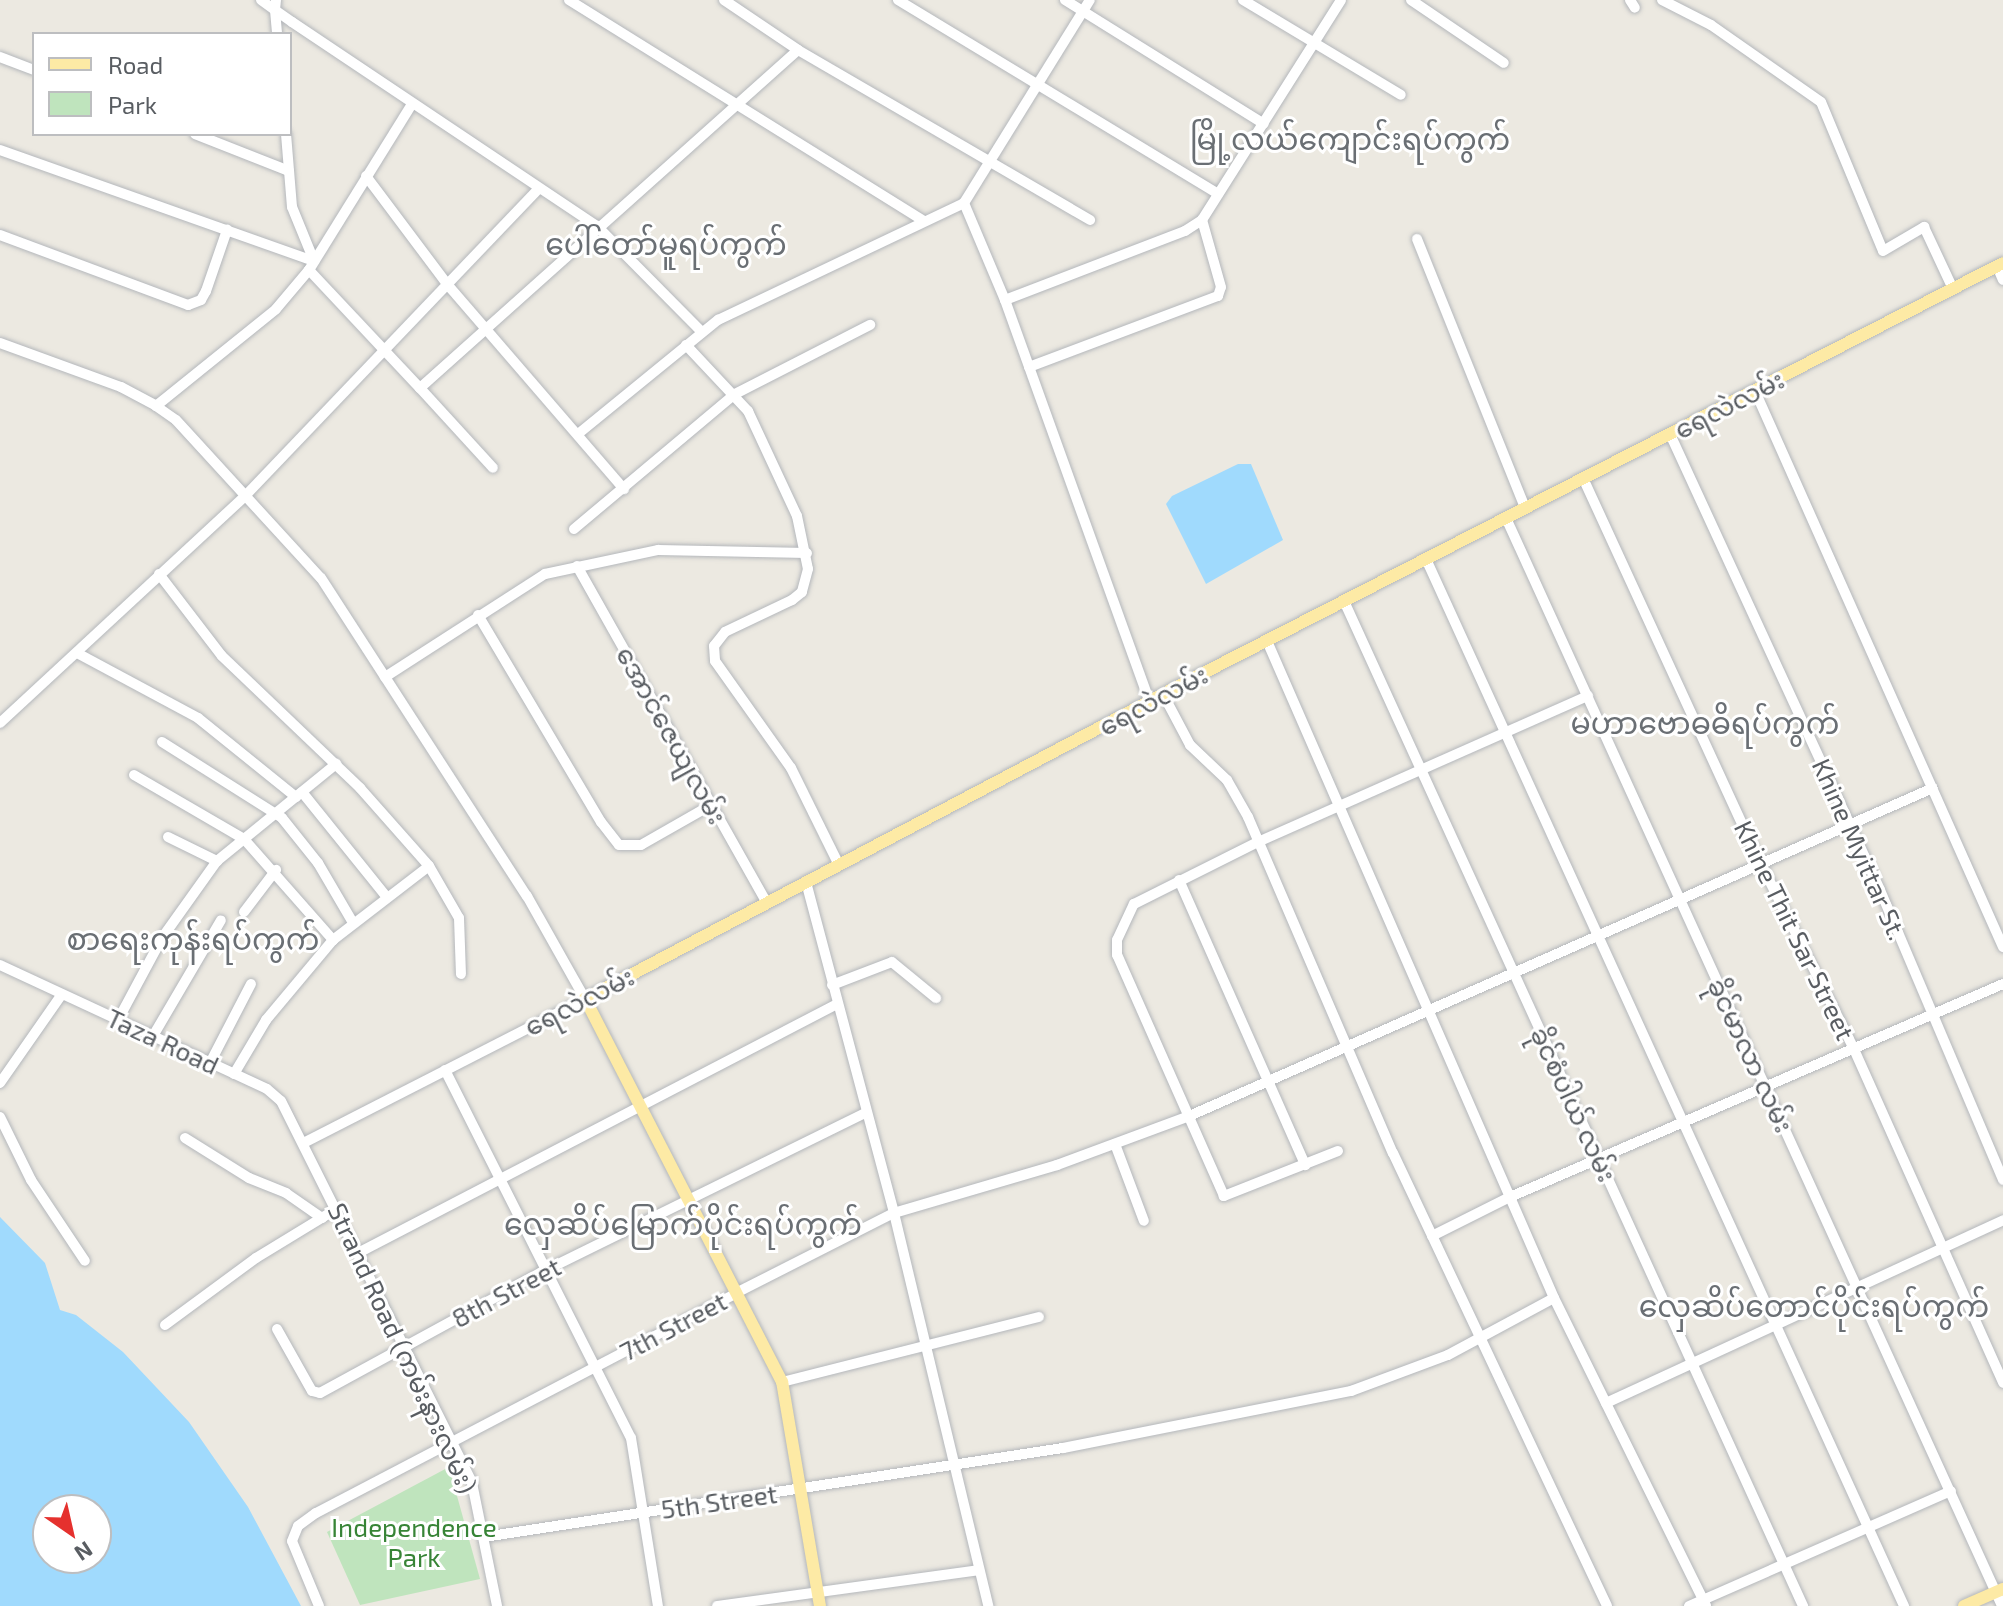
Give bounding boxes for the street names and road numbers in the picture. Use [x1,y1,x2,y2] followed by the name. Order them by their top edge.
[1669,363,1789,445] street label: ရေလဲလမ်း
[610,641,734,829] street label: အောင်ဇေယျလမ်း
[1093,658,1213,742] street label: ရေလဲလမ်း
[1806,753,1914,945] street label: Khine Myittar St.
[1728,815,1862,1045] street label: Khine Thit Sar Street
[519,960,639,1042] street label: ရေလဲလမ်း
[1702,973,1800,1137] street label: ခိုင်မာလာ လမ်း
[102,1001,224,1081] street label: Taza Road
[1524,1022,1624,1186] street label: ခိုင်စံပါယ် လမ်း
[322,1198,484,1498] street label: Strand Road (ကမ်းနားလမ်း)
[446,1250,566,1334] street label: 8th Street
[614,1285,732,1367] street label: 7th Street
[659,1477,779,1525] street label: 5th Street

